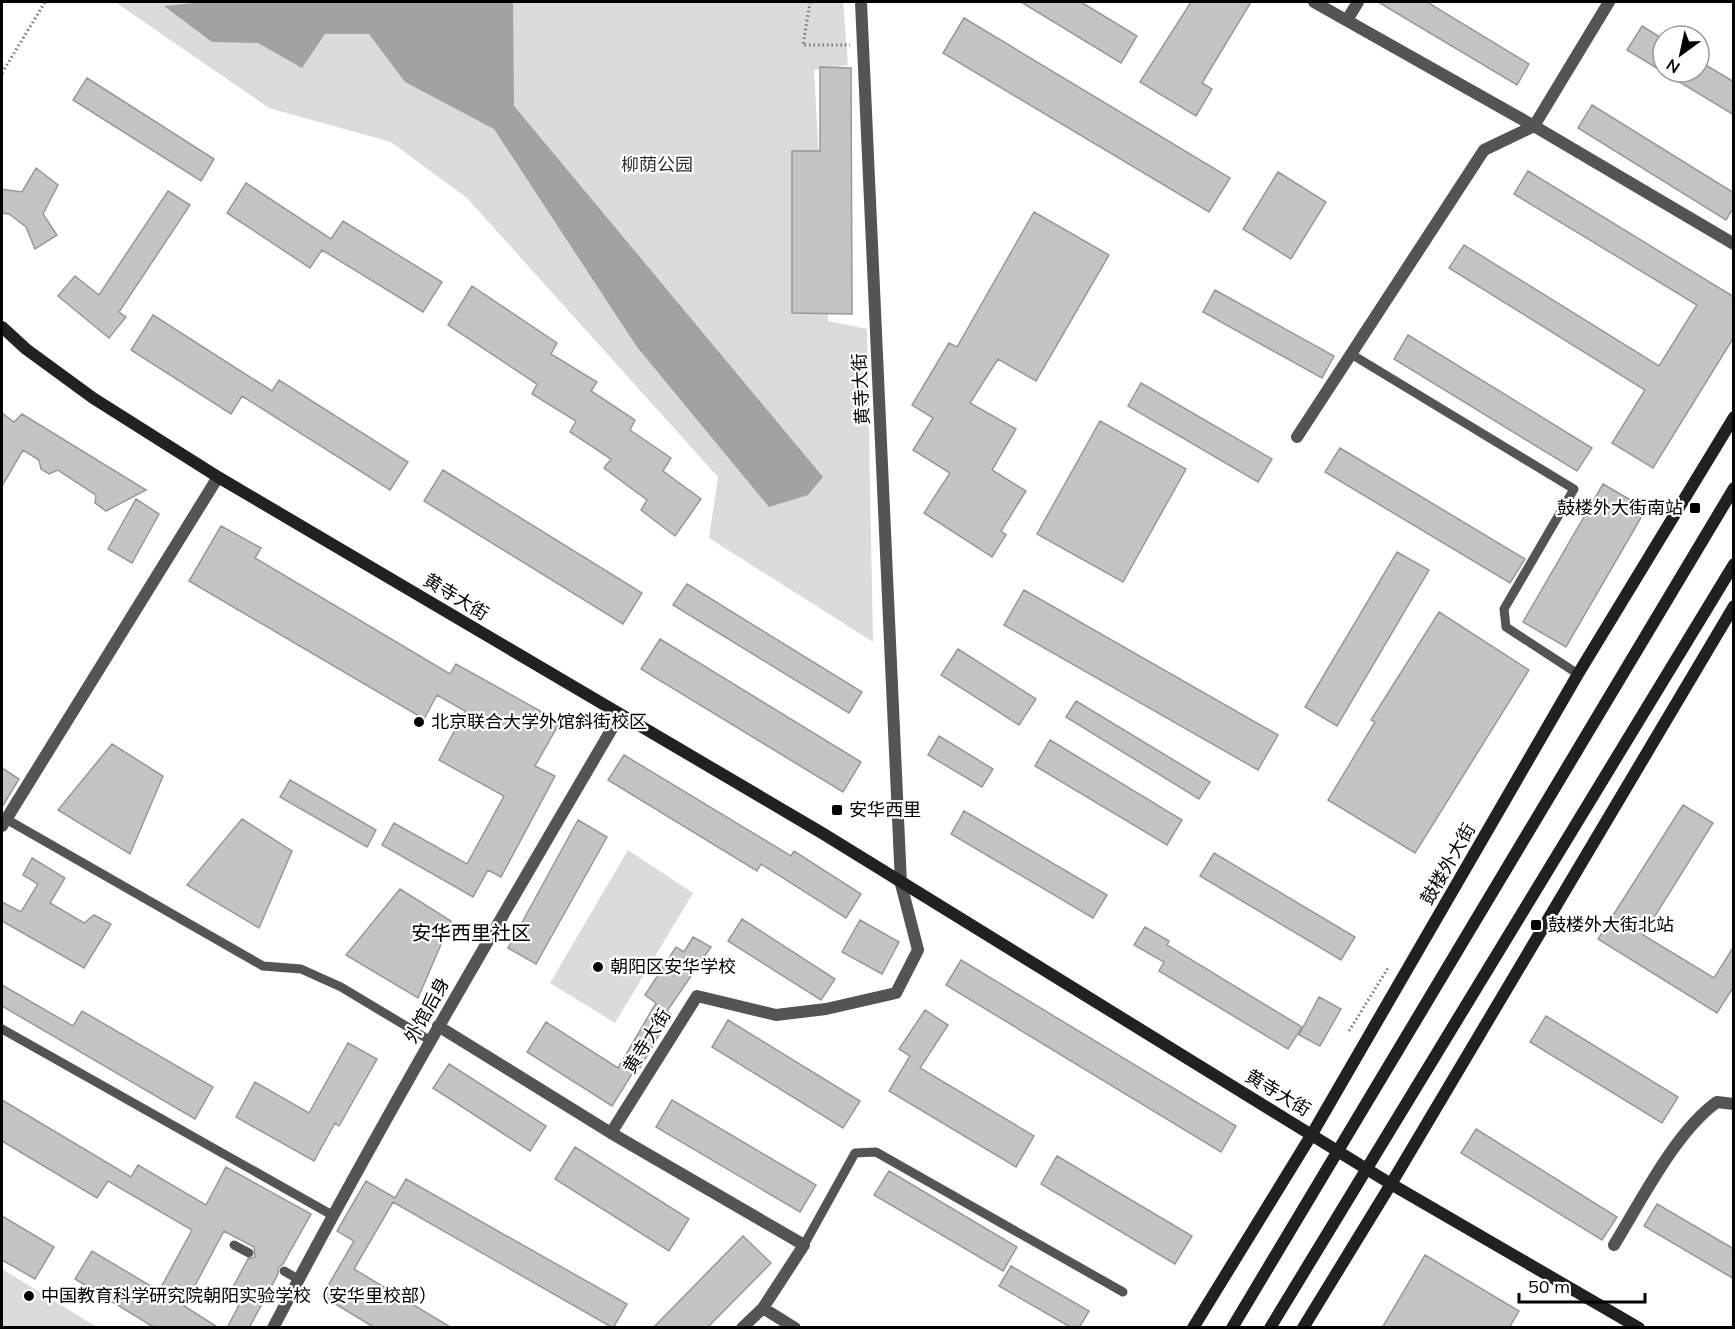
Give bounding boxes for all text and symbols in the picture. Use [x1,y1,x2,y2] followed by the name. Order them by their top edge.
[1651,24,1711,84] north arrow
[1662,55,1683,78] text: N
[621,153,693,176] park label: 柳荫公园
[847,352,874,426] street label: 黄寺大街
[1557,496,1683,519] place label: 鼓楼外大街南站
[1688,501,1702,515] marker: 鼓楼外大街南站
[419,568,493,625] street label: 黄寺大街
[431,710,647,733] place label: 北京联合大学外馆斜街校区
[412,715,426,729] marker: 北京联合大学外馆斜街校区
[849,798,921,821] place label: 安华西里
[830,803,844,817] marker: 安华西里
[1415,819,1480,908] street label: 鼓楼外大街
[1548,913,1674,936] place label: 鼓楼外大街北站
[1529,918,1543,932] marker: 鼓楼外大街北站
[411,920,531,945] district label: 安华西里社区
[610,955,736,978] place label: 朝阳区安华学校
[591,960,605,974] marker: 朝阳区安华学校
[399,973,454,1047] street label: 外馆后身
[618,1004,675,1077] street label: 黄寺大街
[1241,1064,1315,1121] street label: 黄寺大街
[1519,1266,1645,1304] scale bar
[1528,1275,1570,1298] text: 50 m
[41,1284,437,1307] place label: 中国教育科学研究院朝阳实验学校（安华里校部）
[22,1289,36,1303] marker: 中国教育科学研究院朝阳实验学校（安华里校部）

